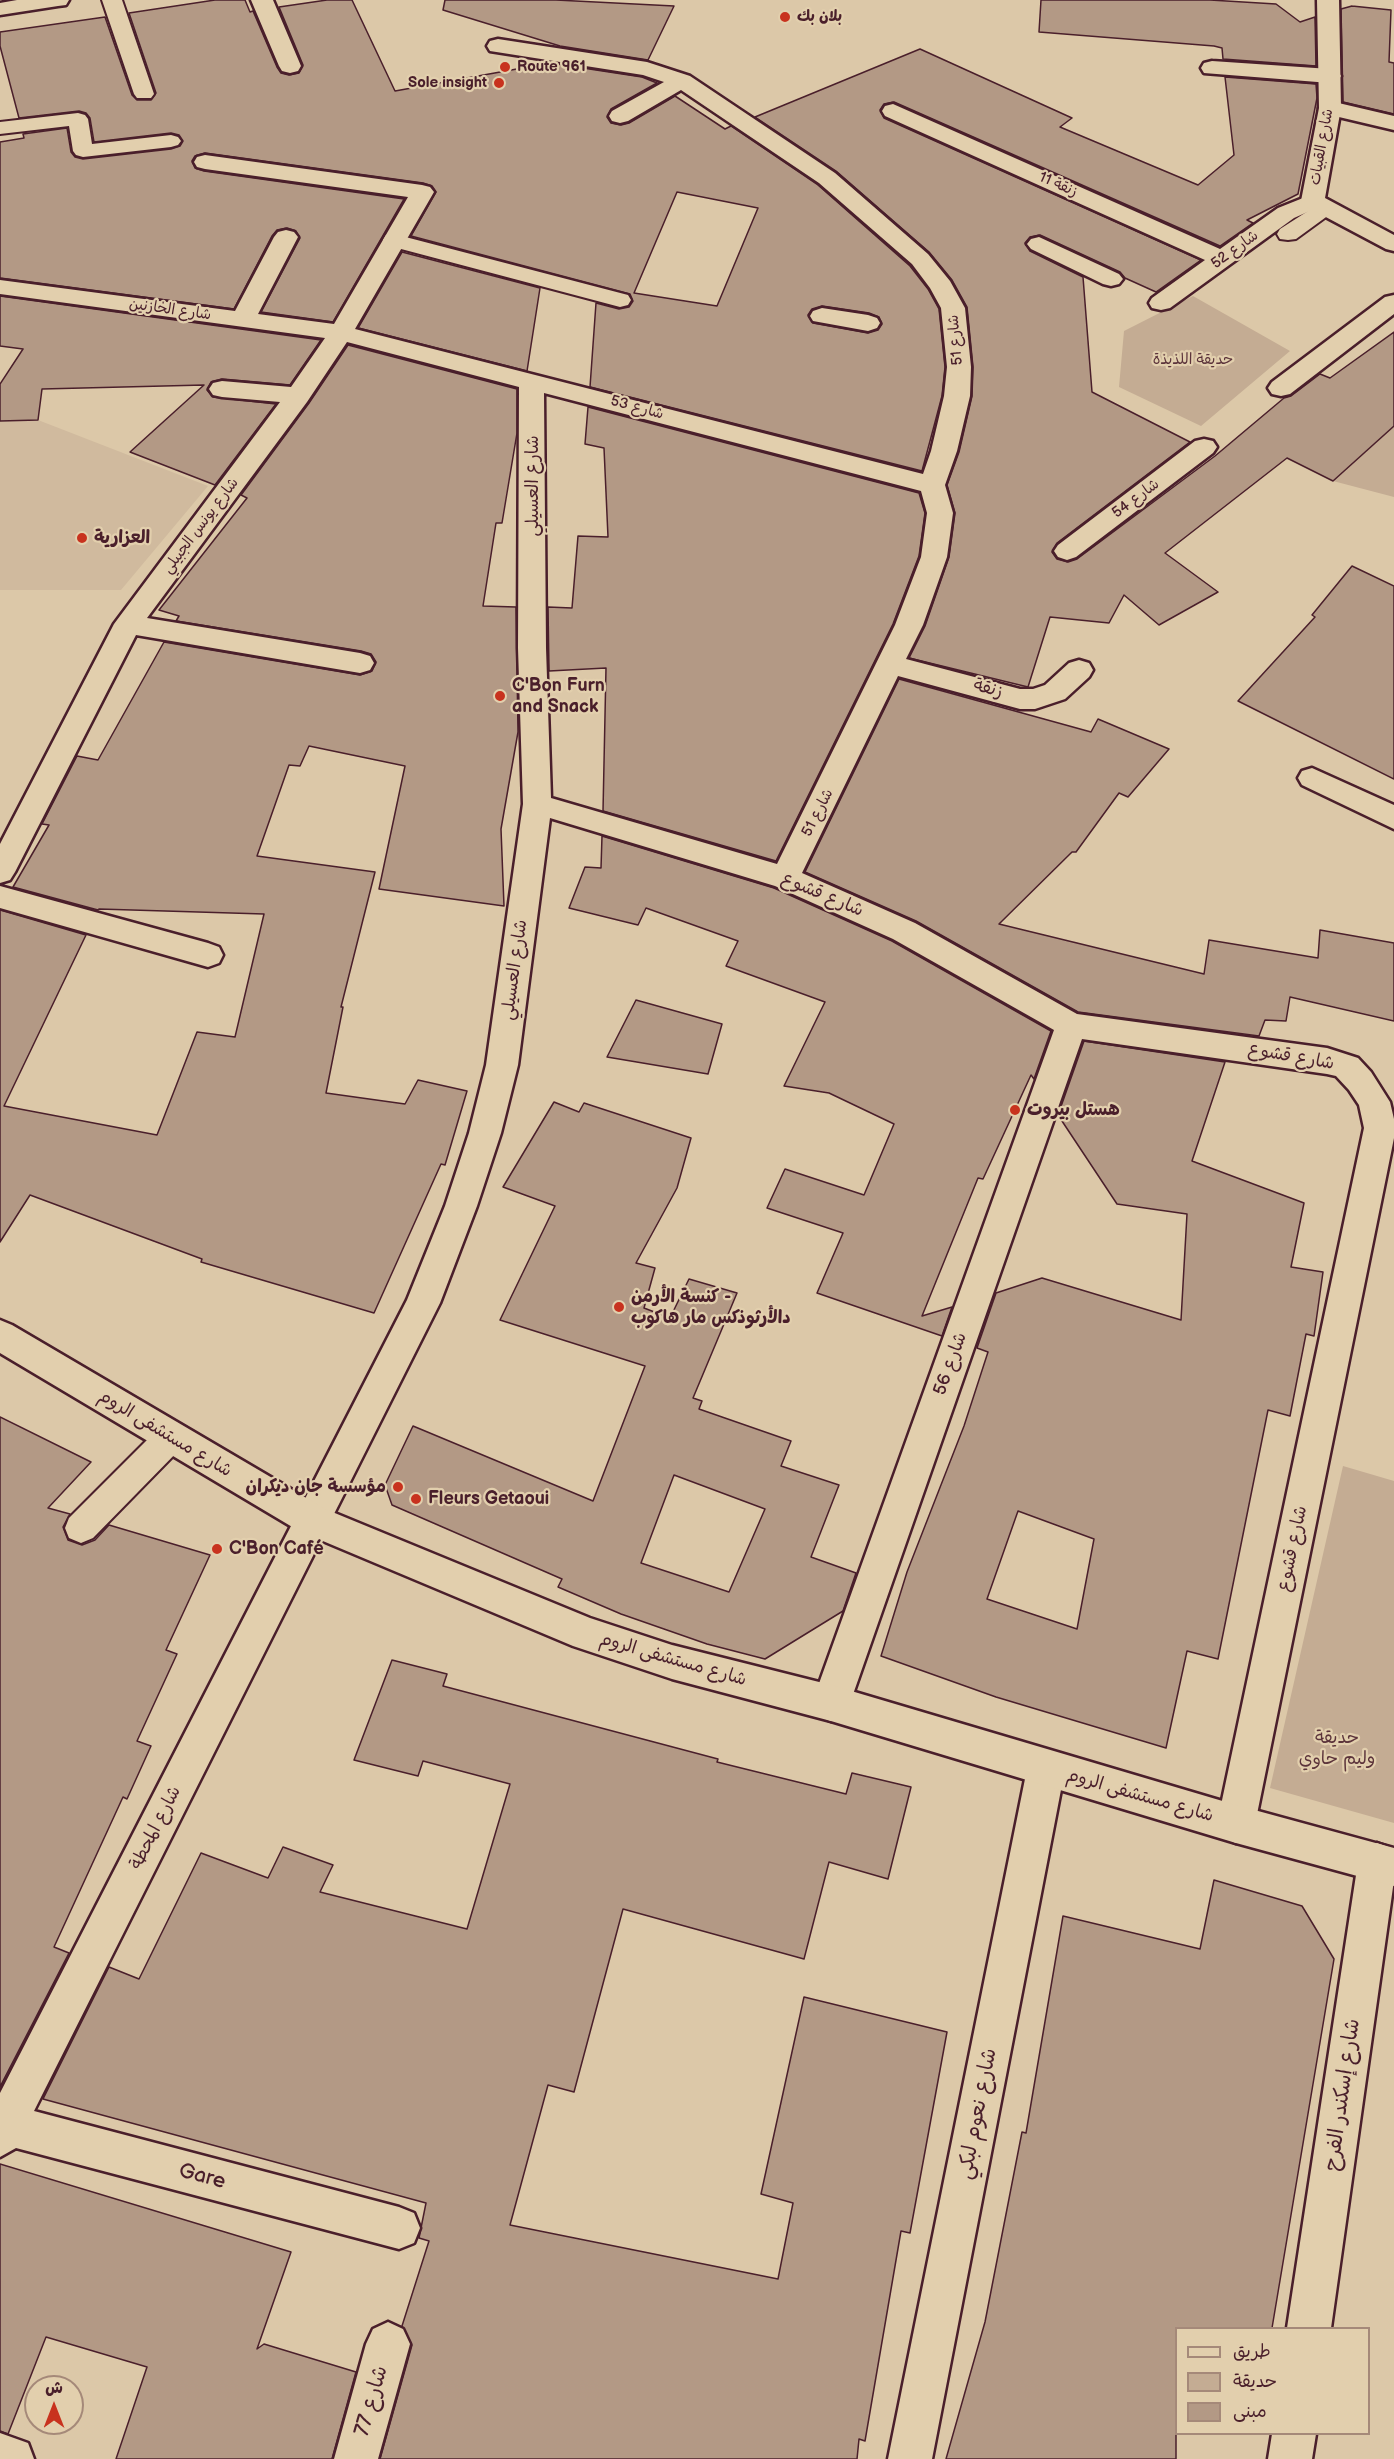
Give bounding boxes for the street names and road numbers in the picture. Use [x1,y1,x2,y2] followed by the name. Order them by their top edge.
[1306,107,1338,187] street label: شارع القبيات
[1036,169,1080,201] street label: زنقة 11
[1208,227,1262,273] street label: شارع 52
[128,295,212,325] street label: شارع الخازنين
[945,314,967,366] street label: شارع 51
[608,392,666,424] street label: شارع 53
[522,435,544,537] street label: شارع العسيلي
[159,475,243,577] street label: شارع يونس الجبيلي
[1109,475,1163,523] street label: شارع 54
[971,675,1005,703] street label: زنقة
[798,786,838,840] street label: شارع 51
[777,868,867,922] street label: شارع قشوع
[497,918,533,1022] street label: شارع العسيلي
[1246,1039,1336,1075] street label: شارع قشوع
[930,1330,972,1398] street label: شارع 56
[94,1386,236,1482] street label: شارع مستشفى الروم
[1273,1504,1313,1594] street label: شارع قشوع
[597,1629,749,1691] street label: شارع مستشفى الروم
[1064,1765,1216,1827] street label: شارع مستشفى الروم
[126,1783,186,1873] street label: شارع المحطة
[1320,2017,1366,2173] street label: شارع إسكندر الفرح
[953,2046,1003,2182] street label: شارع نعوم لبكي
[176,2159,228,2195] street label: Gare
[350,2363,394,2439] street label: شارع 77

